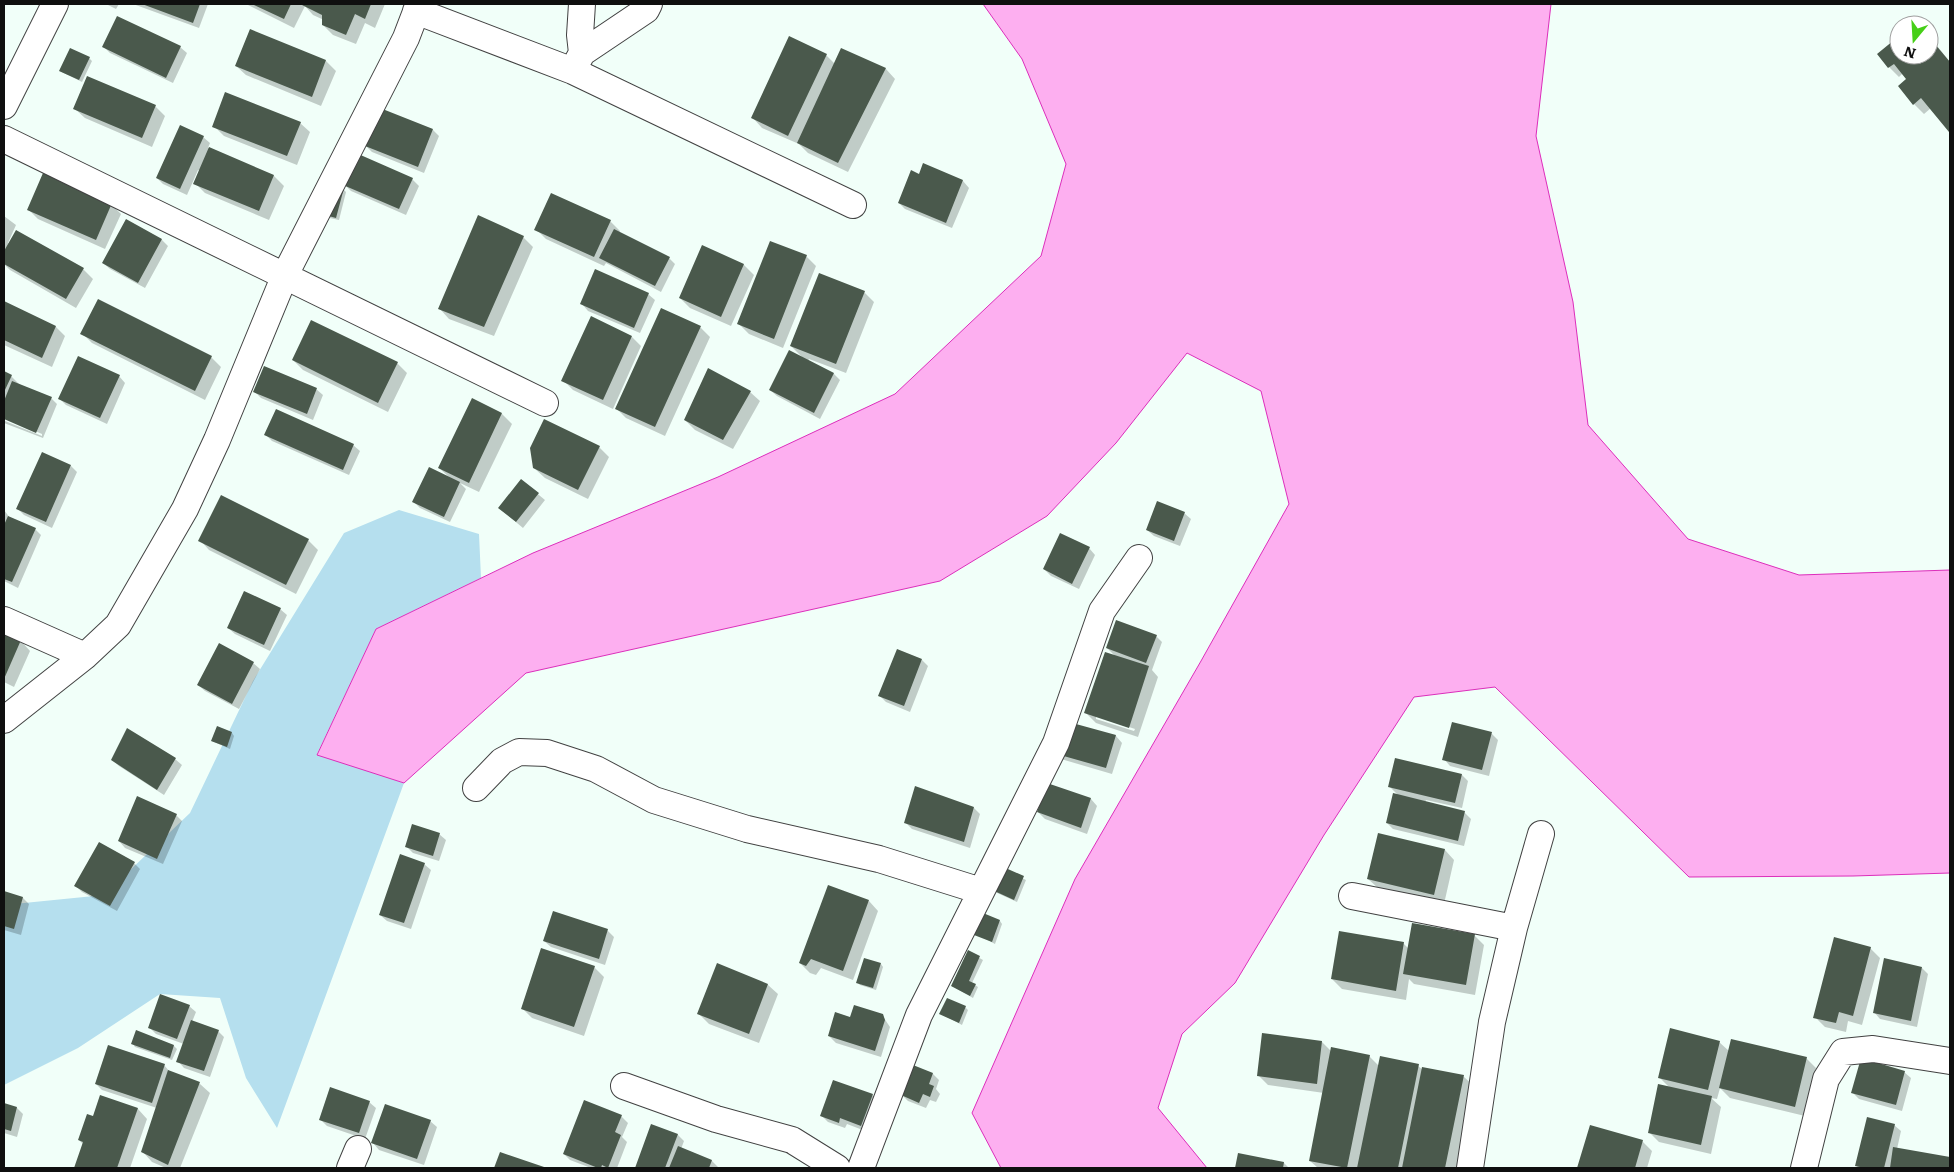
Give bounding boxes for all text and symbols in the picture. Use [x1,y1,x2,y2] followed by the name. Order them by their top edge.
[1889,15,1939,65] north arrow
[1901,42,1918,65] text: N

